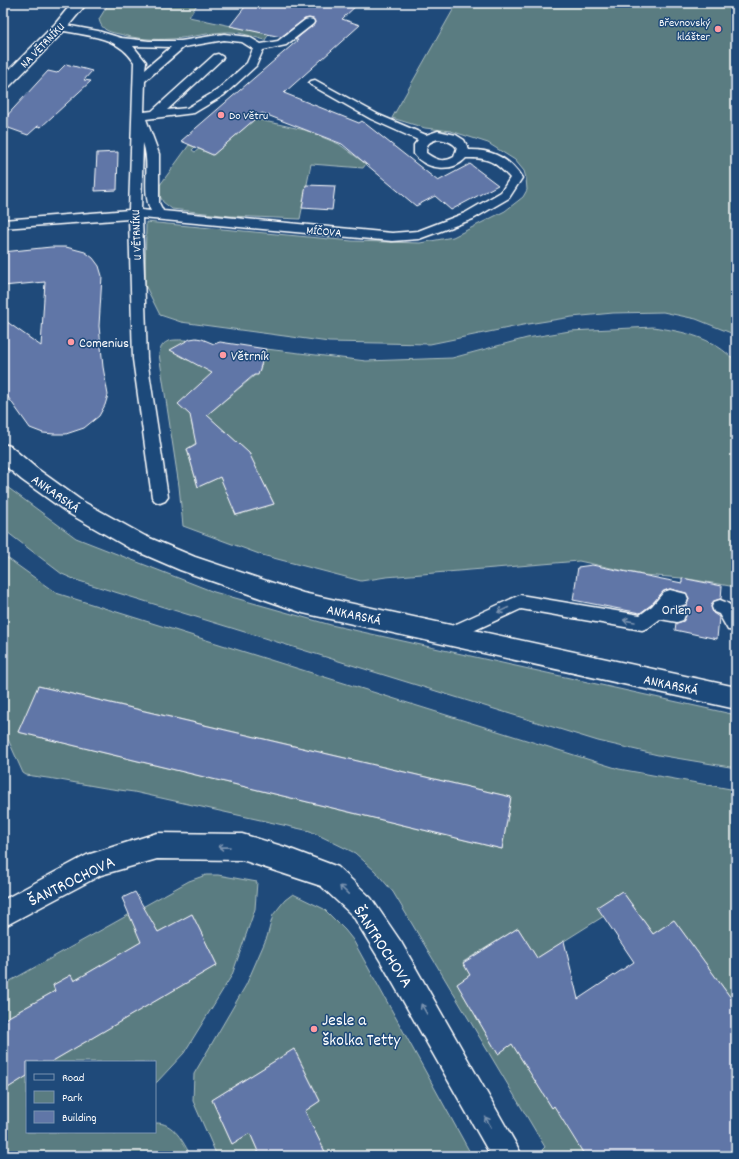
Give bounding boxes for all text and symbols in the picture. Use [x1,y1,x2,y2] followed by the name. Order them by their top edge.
[659,15,711,46] place label: Břevnovský klášter
[17,19,69,73] street label: NA VĚTRNÍKU
[713,24,723,34] marker: Břevnovský klášter
[229,108,268,125] place label: Do Větru
[216,110,226,120] marker: Do Větru
[128,209,147,261] street label: U VĚTRNÍKU
[305,222,343,243] street label: MÍČOVA
[79,334,129,354] place label: Comenius
[66,337,76,347] marker: Comenius
[231,347,269,367] place label: Větrník
[218,350,228,360] marker: Větrník
[26,471,83,519] street label: ANKARSKÁ
[324,600,383,631] street label: ANKARSKÁ
[662,601,691,621] place label: Orlen
[694,604,704,614] marker: Orlen
[497,607,509,614] one-way arrow
[623,617,636,625] one-way arrow
[641,670,700,701] street label: ANKARSKÁ
[218,843,231,851] one-way arrow
[25,851,120,914] street label: ŠANTROCHOVA
[339,885,349,895] one-way arrow
[346,902,417,994] street label: ŠANTROCHOVA
[419,1003,427,1015] one-way arrow
[322,1010,402,1054] place label: Jesle a školka Tetty
[309,1024,319,1034] marker: Jesle a školka Tetty
[26,1061,156,1133] legend
[62,1070,84,1087] text: Road
[62,1090,83,1107] text: Park
[62,1110,97,1127] text: Building
[483,1116,491,1128] one-way arrow

